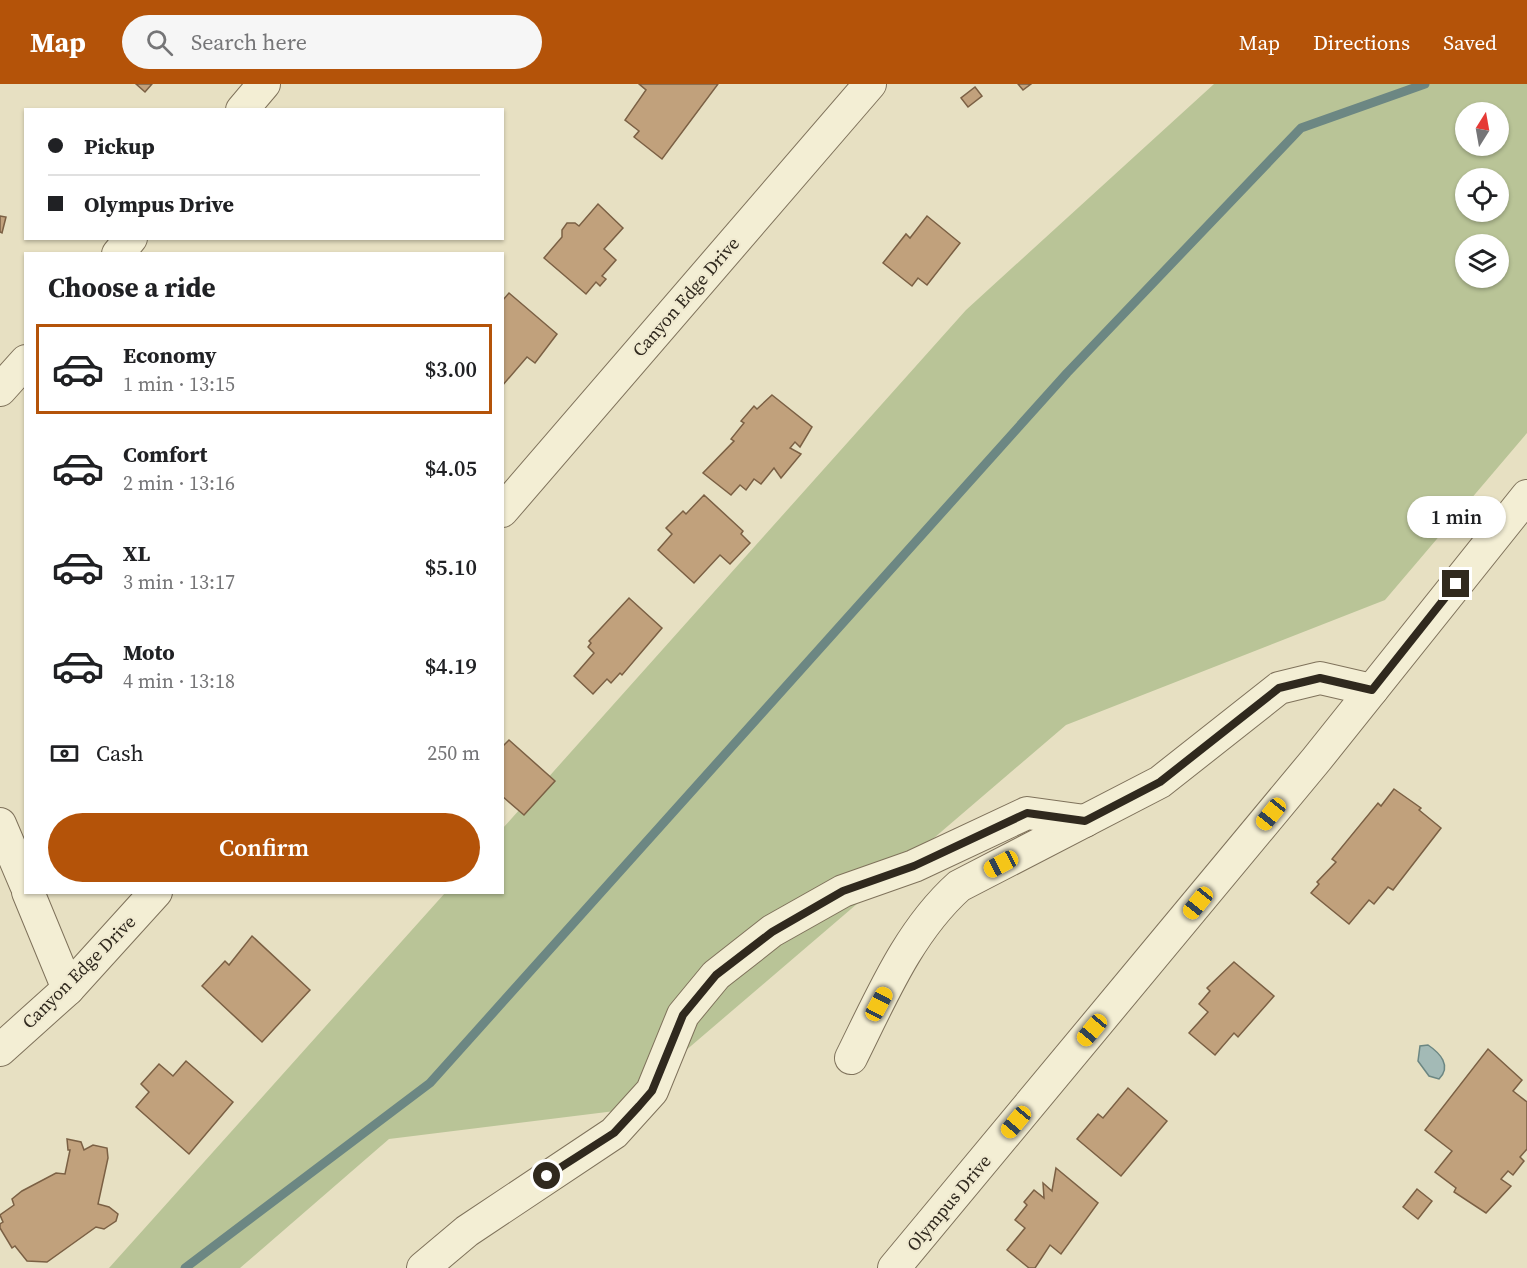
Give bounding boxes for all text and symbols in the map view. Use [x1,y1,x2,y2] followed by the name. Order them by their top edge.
[122,15,542,69] search box
[30,23,86,61] text: Map
[143,26,176,59] icon: search
[191,27,307,57] text: Search here
[1239,28,1280,57] text: Map
[1313,28,1410,57] text: Directions
[1443,28,1497,57] text: Saved
[1455,102,1509,156] north arrow
[1455,102,1509,288] map controls
[84,131,155,161] text: Pickup
[1455,168,1509,222] button: locate
[84,189,234,219] text: Olympus Drive
[627,231,745,362] street label: Canyon Edge Drive
[1455,234,1509,288] button: layers
[48,269,216,306] text: Choose a ride
[123,340,217,370] text: Economy
[51,342,105,396] icon: car
[425,354,477,384] text: $3.00
[123,370,235,398] text: 1 min · 13:15
[123,439,207,469] text: Comfort
[51,441,105,495] icon: car
[425,453,477,483] text: $4.05
[123,469,235,497] text: 2 min · 13:16
[1406,497,1506,539] callout: 1 min
[1431,503,1482,531] text: 1 min
[123,538,150,568] text: XL
[51,540,105,594] icon: car
[425,552,477,582] text: $5.10
[123,568,235,596] text: 3 min · 13:17
[1442,570,1469,597] route end
[123,637,175,667] text: Moto
[51,639,105,693] icon: car
[425,651,477,681] text: $4.19
[123,667,235,695] text: 4 min · 13:18
[48,737,81,770] icon: cash
[96,738,144,768] text: Cash
[427,739,480,767] text: 250 m
[1253,794,1289,834] car
[48,813,480,882] button: Confirm
[981,848,1021,880] car
[1180,883,1216,923] car
[16,909,141,1034] street label: Canyon Edge Drive
[863,984,895,1024] car
[1074,1010,1110,1050] car
[998,1102,1034,1142] car
[901,1149,997,1256] street label: Olympus Drive
[533,1162,560,1189] route start

